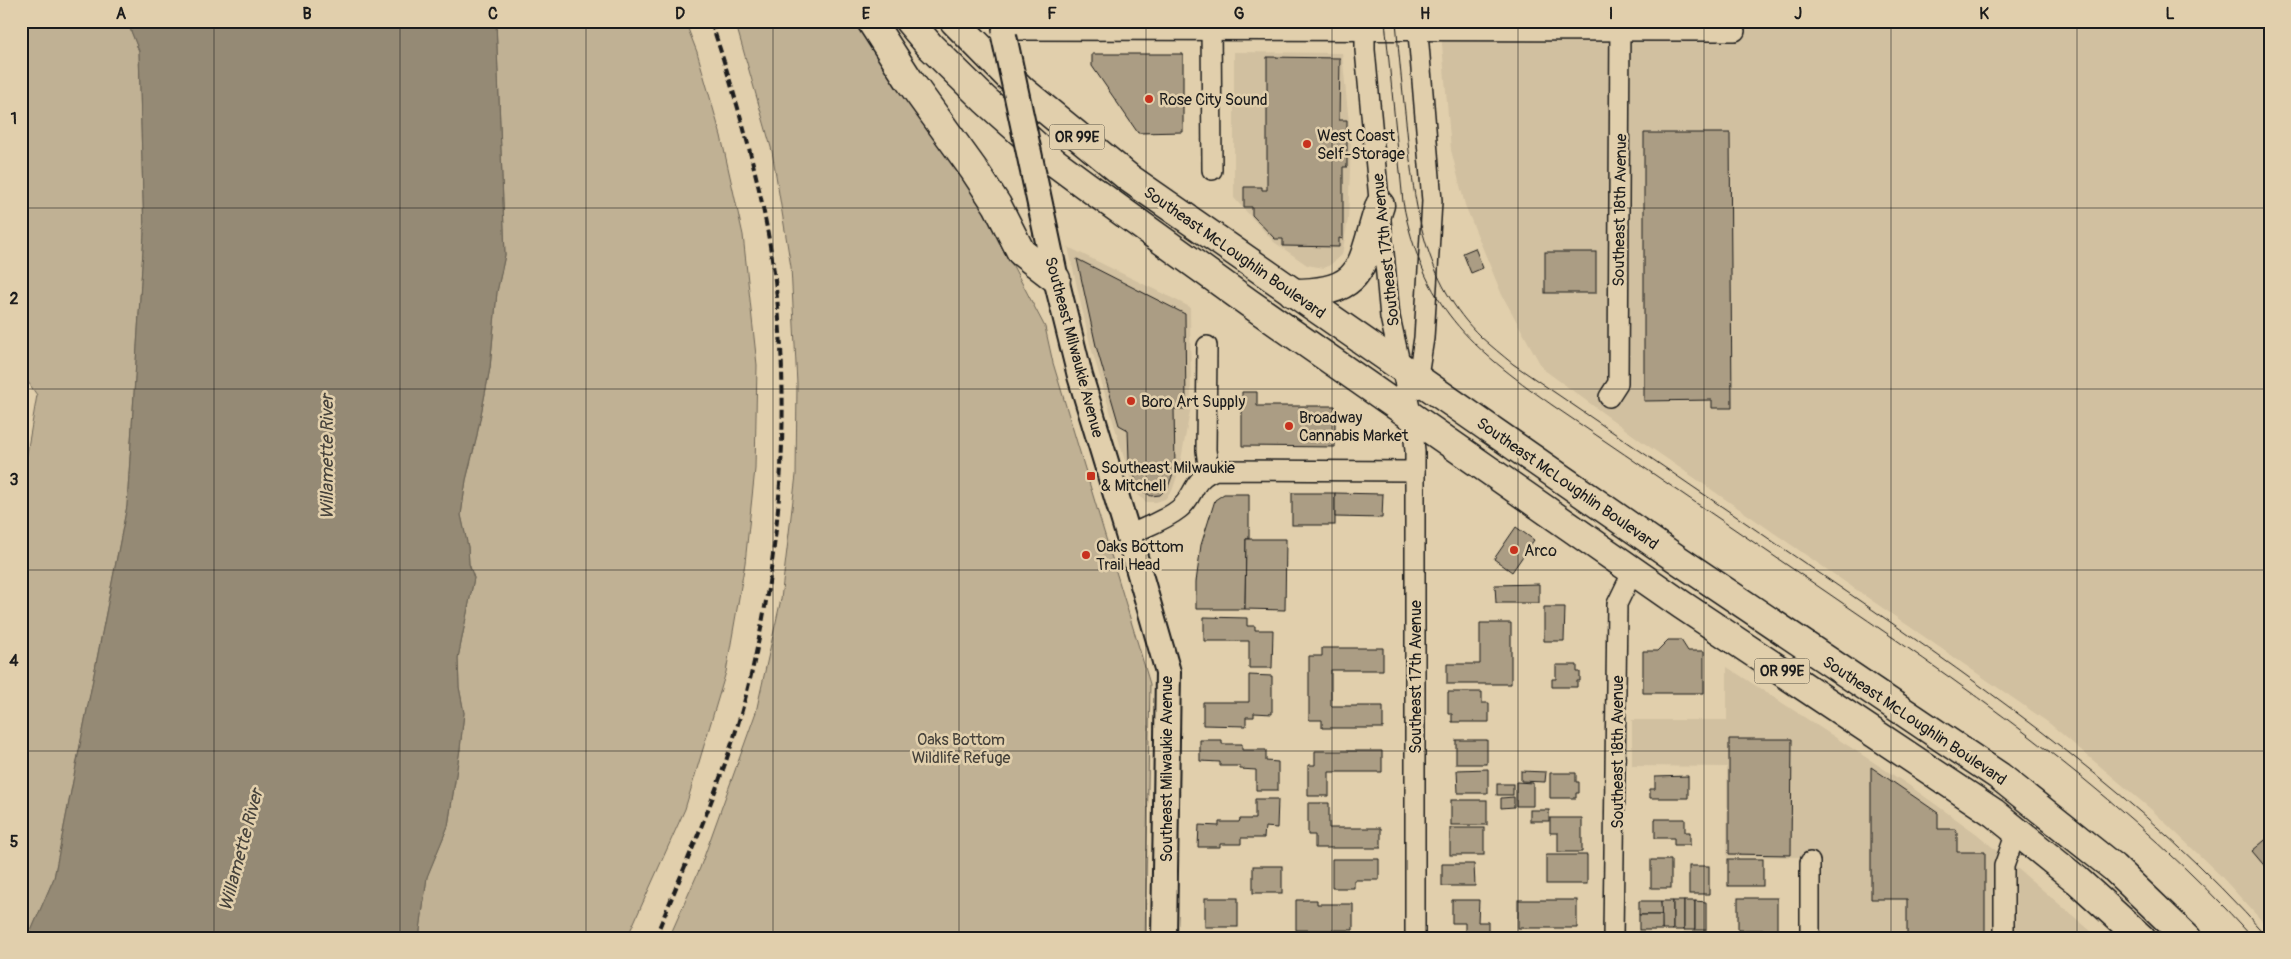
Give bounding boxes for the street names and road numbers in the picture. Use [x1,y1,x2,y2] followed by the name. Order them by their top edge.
[1050,124,1104,150] road number: OR 99E
[1609,133,1631,287] street label: Southeast 18th Avenue
[1368,172,1404,327] street label: Southeast 17th Avenue
[1140,182,1329,323] street label: Southeast McLoughlin Boulevard
[1040,255,1108,440] street label: Southeast Milwaukie Avenue
[1473,413,1662,554] street label: Southeast McLoughlin Boulevard
[1406,600,1426,754] street label: Southeast 17th Avenue
[1819,652,2010,790] street label: Southeast McLoughlin Boulevard
[1754,658,1810,684] road number: OR 99E
[1608,675,1628,829] street label: Southeast 18th Avenue
[1157,676,1177,862] street label: Southeast Milwaukie Avenue

